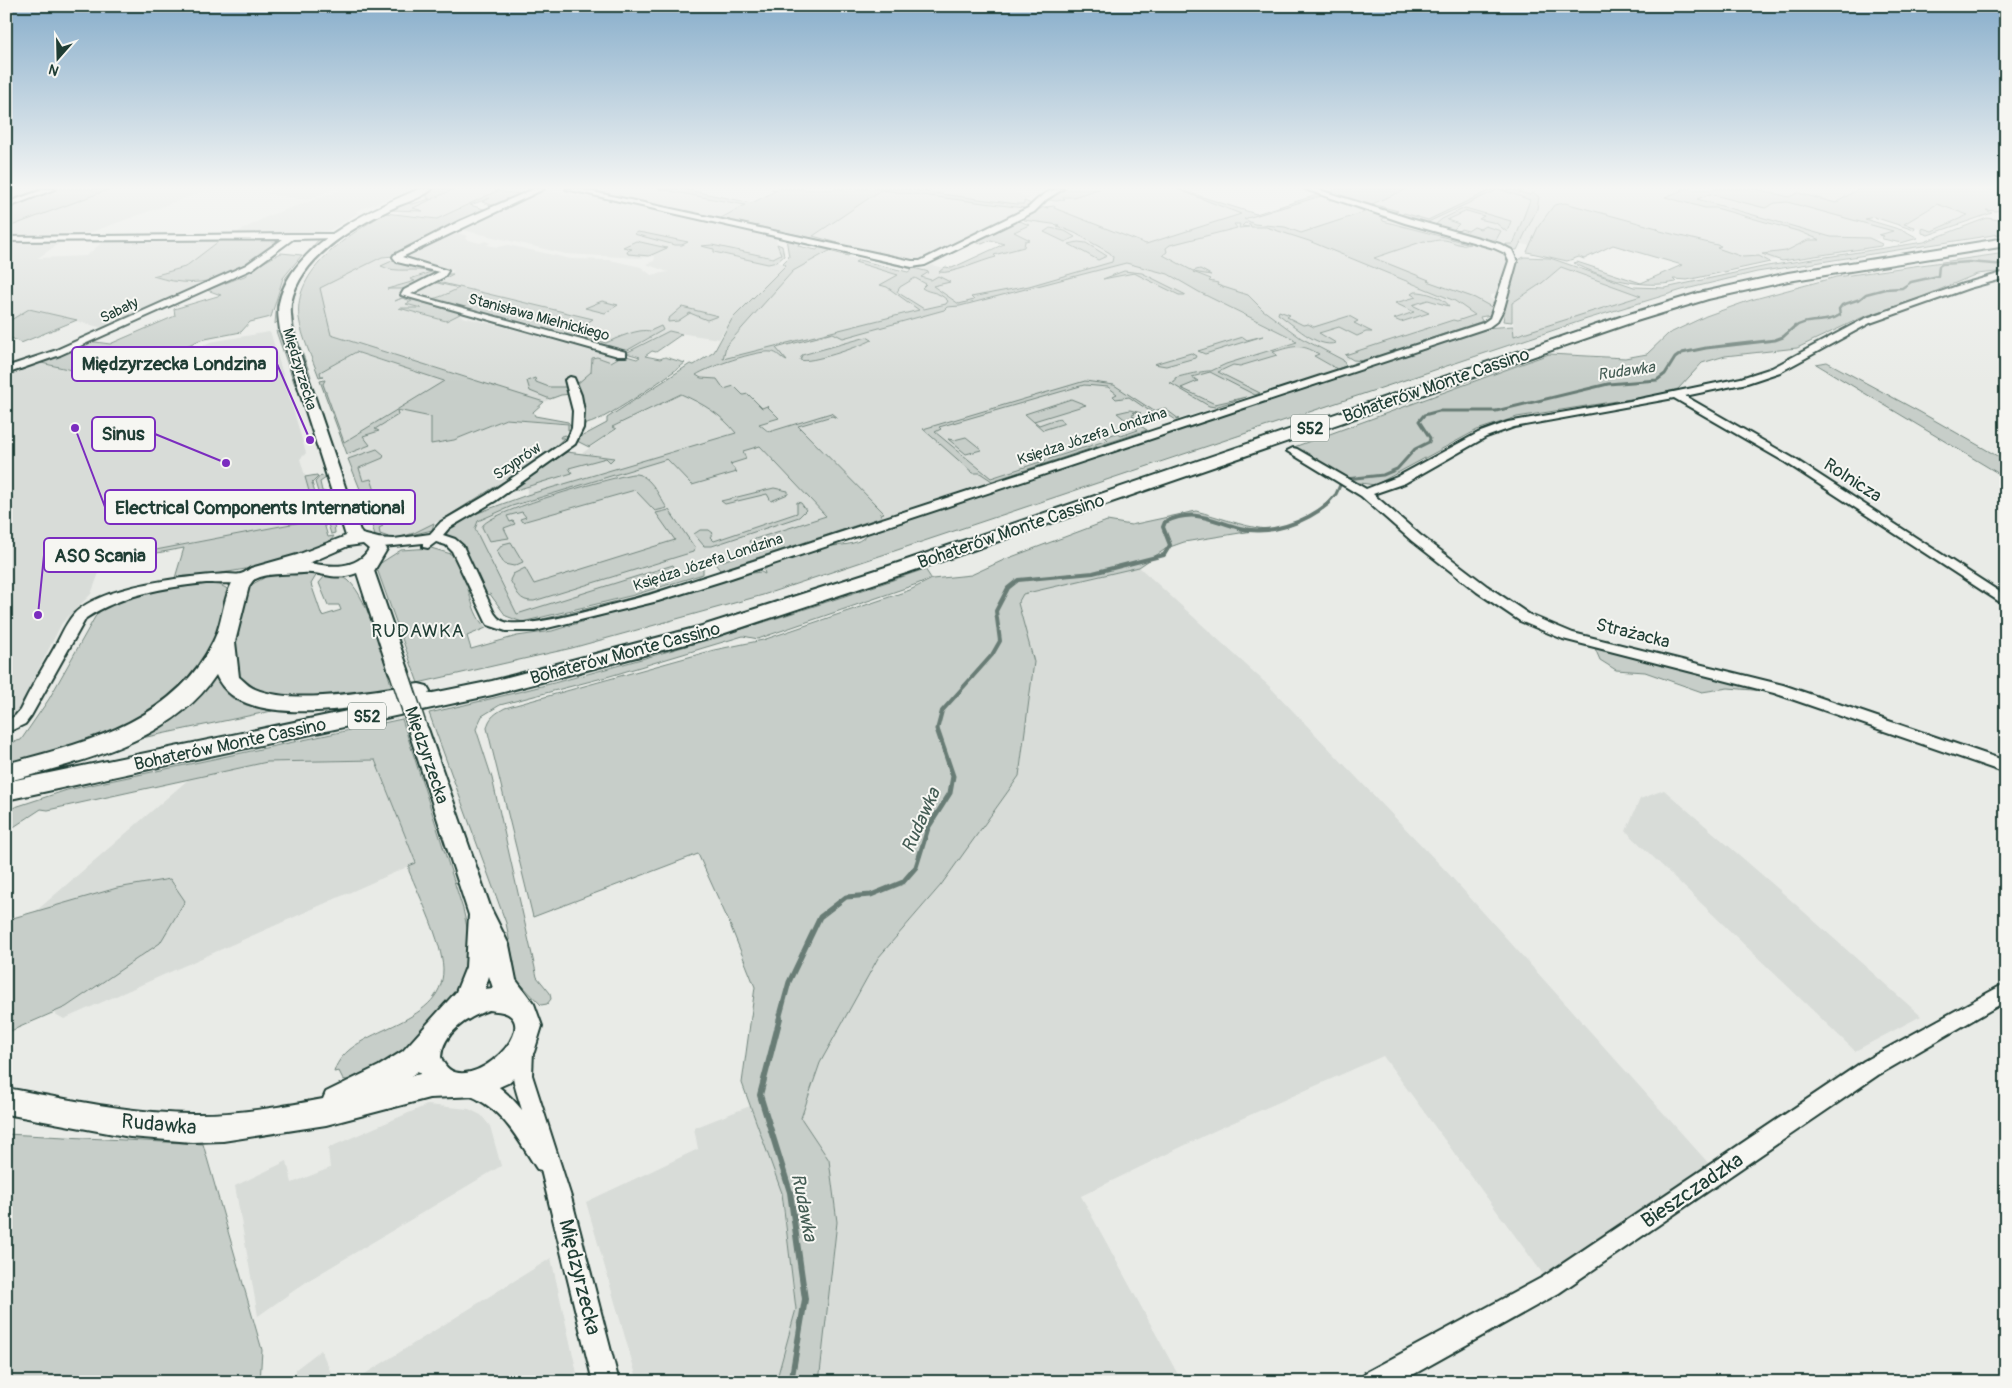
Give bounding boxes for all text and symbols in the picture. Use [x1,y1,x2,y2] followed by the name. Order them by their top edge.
[32,32,82,82] north arrow
[46,60,61,79] text: N
[466,289,612,345] street label: Stanisława Mielnickiego
[97,293,142,328] street label: Sabały
[278,326,321,412] street label: Międzyrzecka
[1340,343,1533,428] street label: Bohaterów Monte Cassino
[72,347,277,381] callout: Międzyrzecka Londzina
[82,352,266,376] text: Międzyrzecka Londzina
[1596,357,1658,385] water label: Rudawka
[1015,403,1169,470] street label: Księdza Józefa Londzina
[1291,414,1329,442] road number: S52
[92,417,155,451] callout: Sinus
[101,422,145,446] text: Sinus
[490,439,545,484] street label: Szyprów
[1819,453,1886,508] street label: Rolnicza
[915,489,1108,574] street label: Bohaterów Monte Cassino
[105,490,415,524] callout: Electrical Components International
[115,496,405,520] text: Electrical Components International
[631,529,785,596] street label: Księdza Józefa Londzina
[44,538,156,572] callout: ASO Scania
[54,544,146,568] text: ASO Scania
[1594,613,1672,654] street label: Strażacka
[528,617,723,690] street label: Bohaterów Monte Cassino
[371,619,465,643] district label: RUDAWKA
[348,702,386,729] road number: S52
[399,704,454,807] street label: Międzyrzecka
[132,713,329,776] street label: Bohaterów Monte Cassino
[896,783,946,856] water label: Rudawka
[120,1108,198,1141] street label: Rudawka
[1636,1146,1749,1234] street label: Bieszczadzka
[786,1171,823,1244] water label: Rudawka
[552,1216,607,1338] street label: Międzyrzecka

